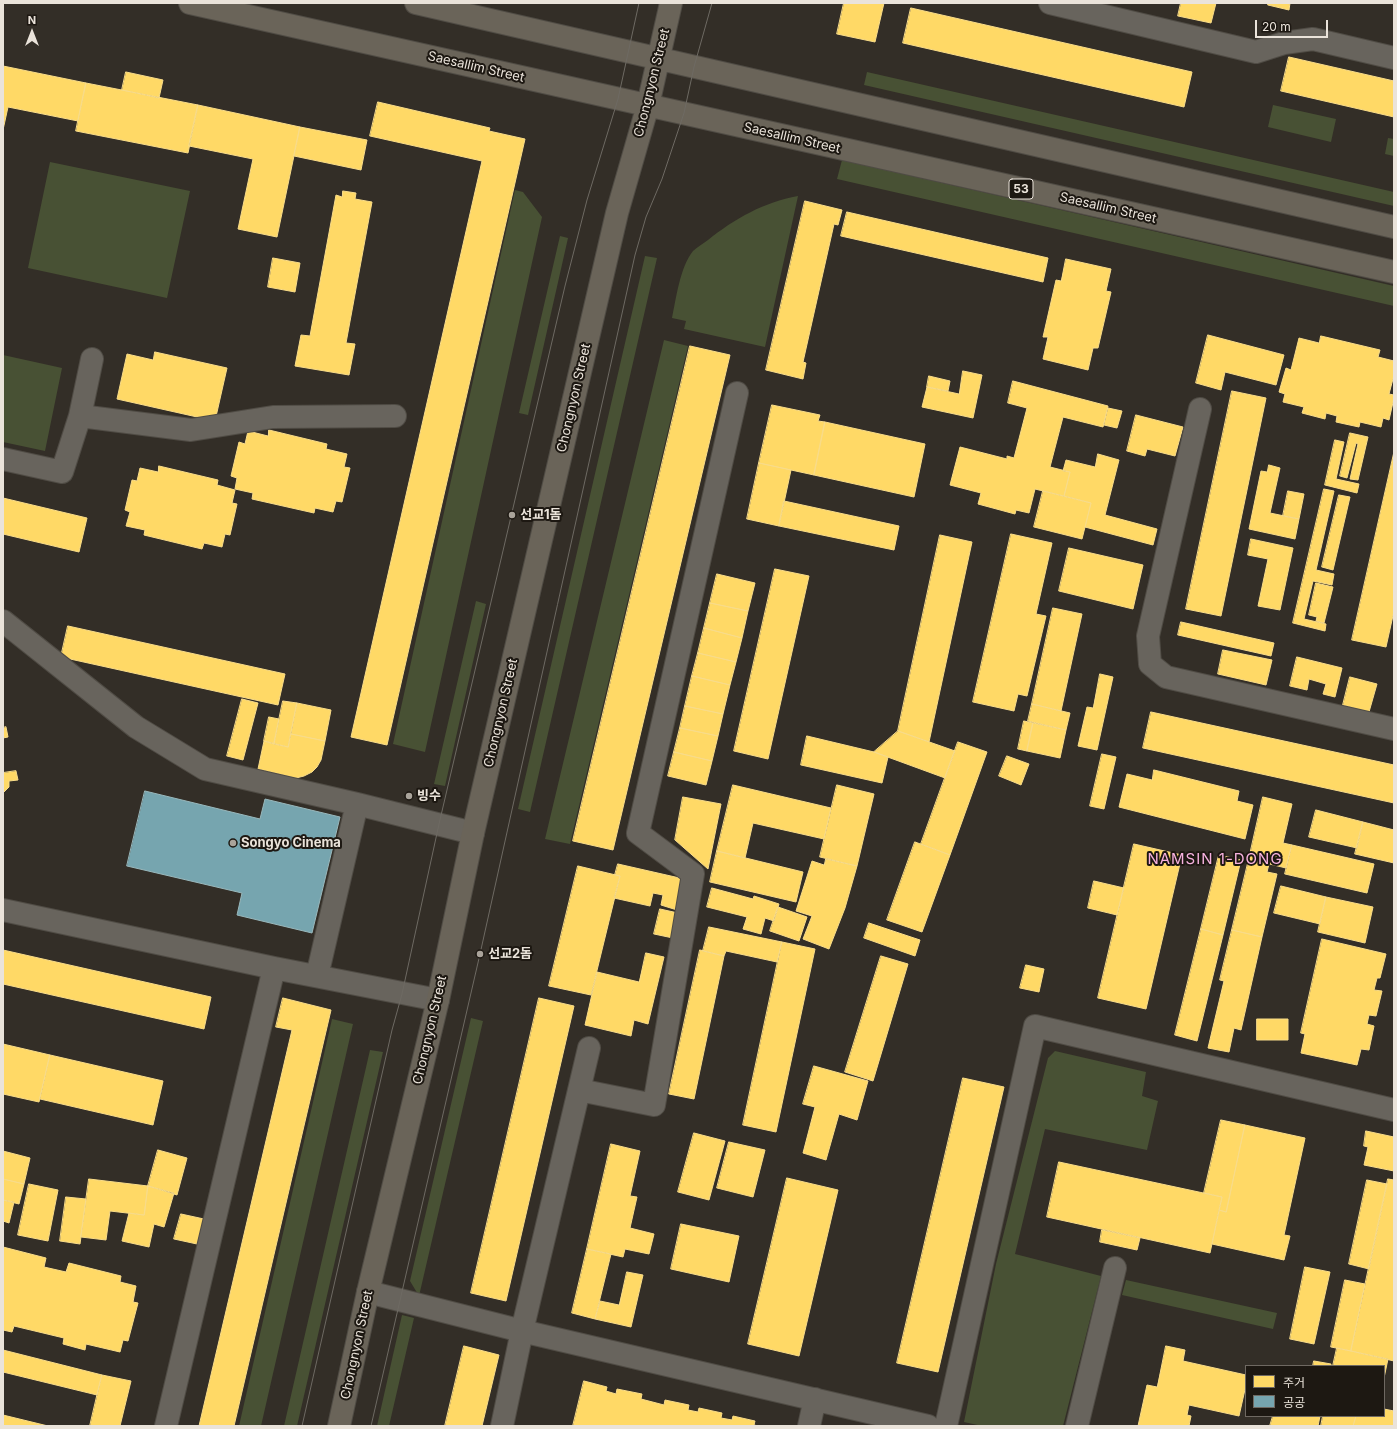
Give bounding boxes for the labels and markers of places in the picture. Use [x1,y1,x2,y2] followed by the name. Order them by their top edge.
[520,507,561,523] place label: 선교1돔
[507,510,517,520] marker: 선교1돔
[417,788,441,804] place label: 빙수
[404,791,414,801] marker: 빙수
[241,835,341,851] place label: Songyo Cinema
[228,838,238,848] marker: Songyo Cinema
[488,946,532,962] place label: 선교2돔
[475,949,485,959] marker: 선교2돔

